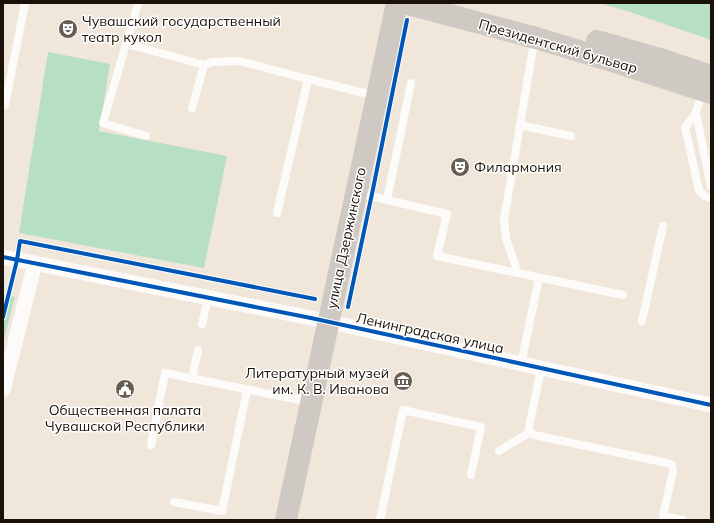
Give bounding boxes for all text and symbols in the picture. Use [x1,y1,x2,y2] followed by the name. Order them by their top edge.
[82,12,281,46] place label: Чувашский государственный театр кукол
[477,15,639,77] street label: Президентский бульвар
[57,18,79,40] theatre icon: Чувашский государственный театр кукол
[449,156,471,178] theatre icon: Филармония
[474,158,562,176] place label: Филармония
[322,166,370,310] street label: улица Дзержинского
[354,309,506,357] street label: Ленинградская улица
[245,364,389,398] place label: Литературный музей им. К. В. Иванова
[392,370,414,392] museum icon: Литературный музей им. К. В. Иванова
[114,378,136,400] public building icon: Общественная палата Чувашской Республики
[45,401,205,435] place label: Общественная палата Чувашской Республики

